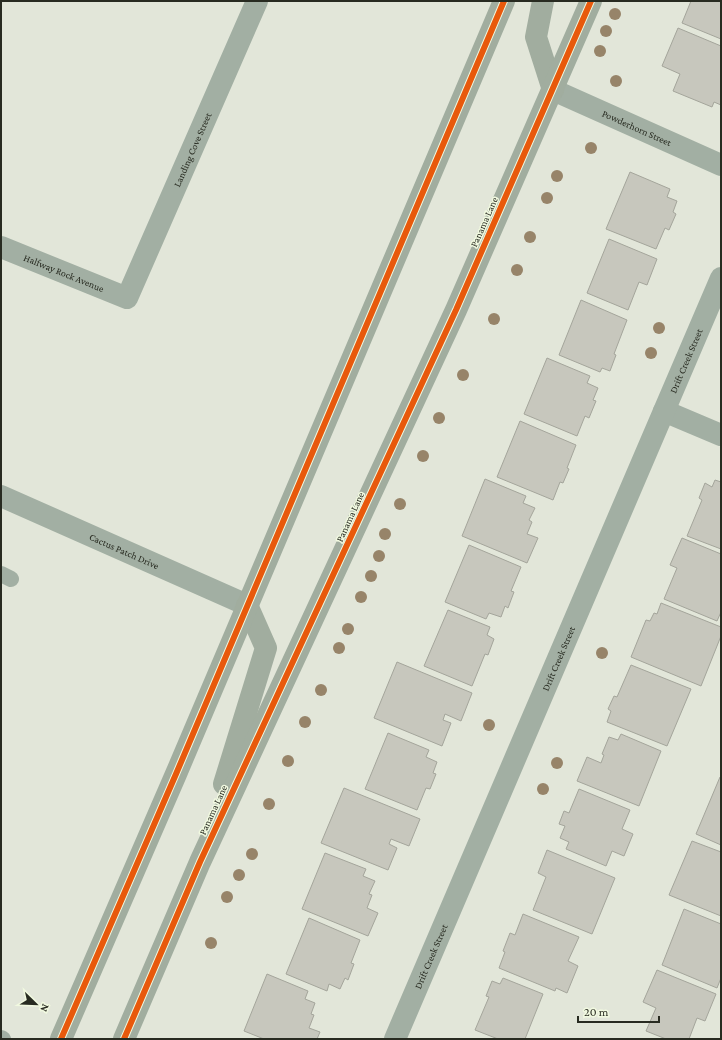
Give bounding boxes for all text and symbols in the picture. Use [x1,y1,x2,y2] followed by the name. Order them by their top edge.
[601,107,674,148] street label: Powderhorn Street
[171,110,213,188] street label: Landing Cove Street
[468,195,500,249] street label: Panama Lane
[22,251,106,294] street label: Halfway Rock Avenue
[667,326,705,395] street label: Drift Creek Street
[334,490,367,544] street label: Panama Lane
[88,530,161,571] street label: Cactus Patch Drive
[539,624,577,692] street label: Drift Creek Street
[197,783,230,837] street label: Panama Lane
[412,922,449,990] street label: Drift Creek Street
[16,984,56,1024] north arrow
[578,998,659,1024] scale bar
[38,1002,52,1014] text: N
[584,1005,609,1019] text: 20 m

